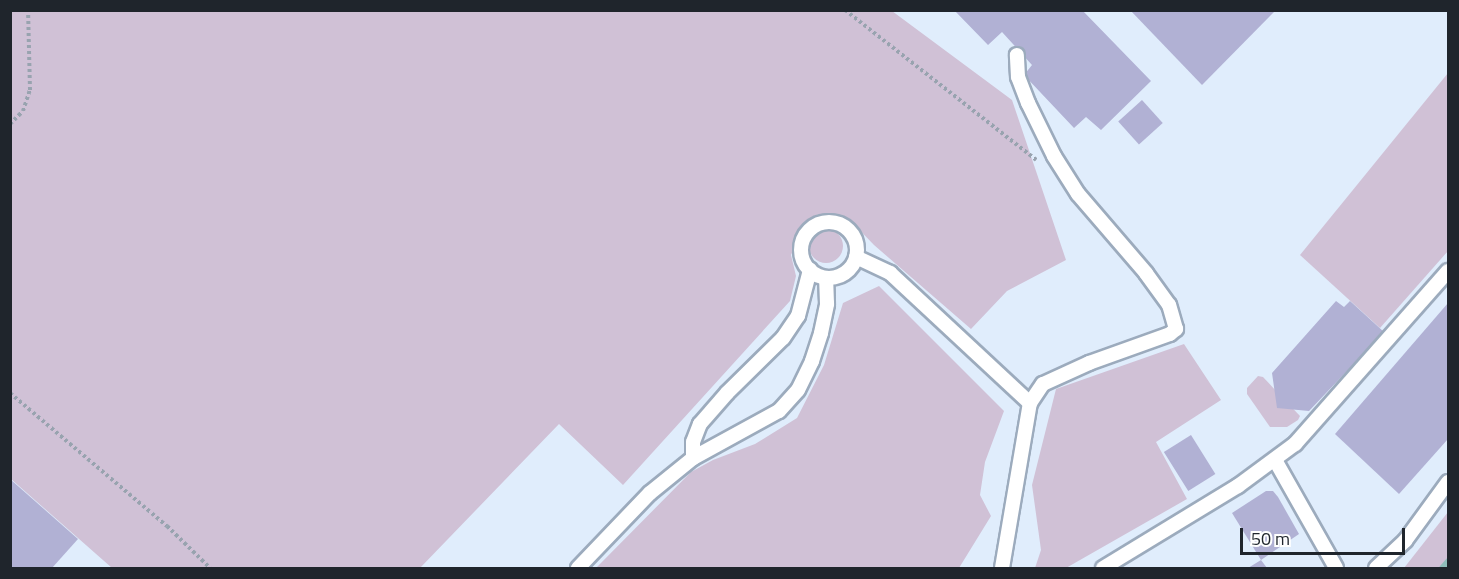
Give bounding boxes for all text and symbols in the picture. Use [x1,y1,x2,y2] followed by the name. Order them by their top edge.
[1243,516,1408,554] scale bar
[1251,525,1290,552] text: 50 m

